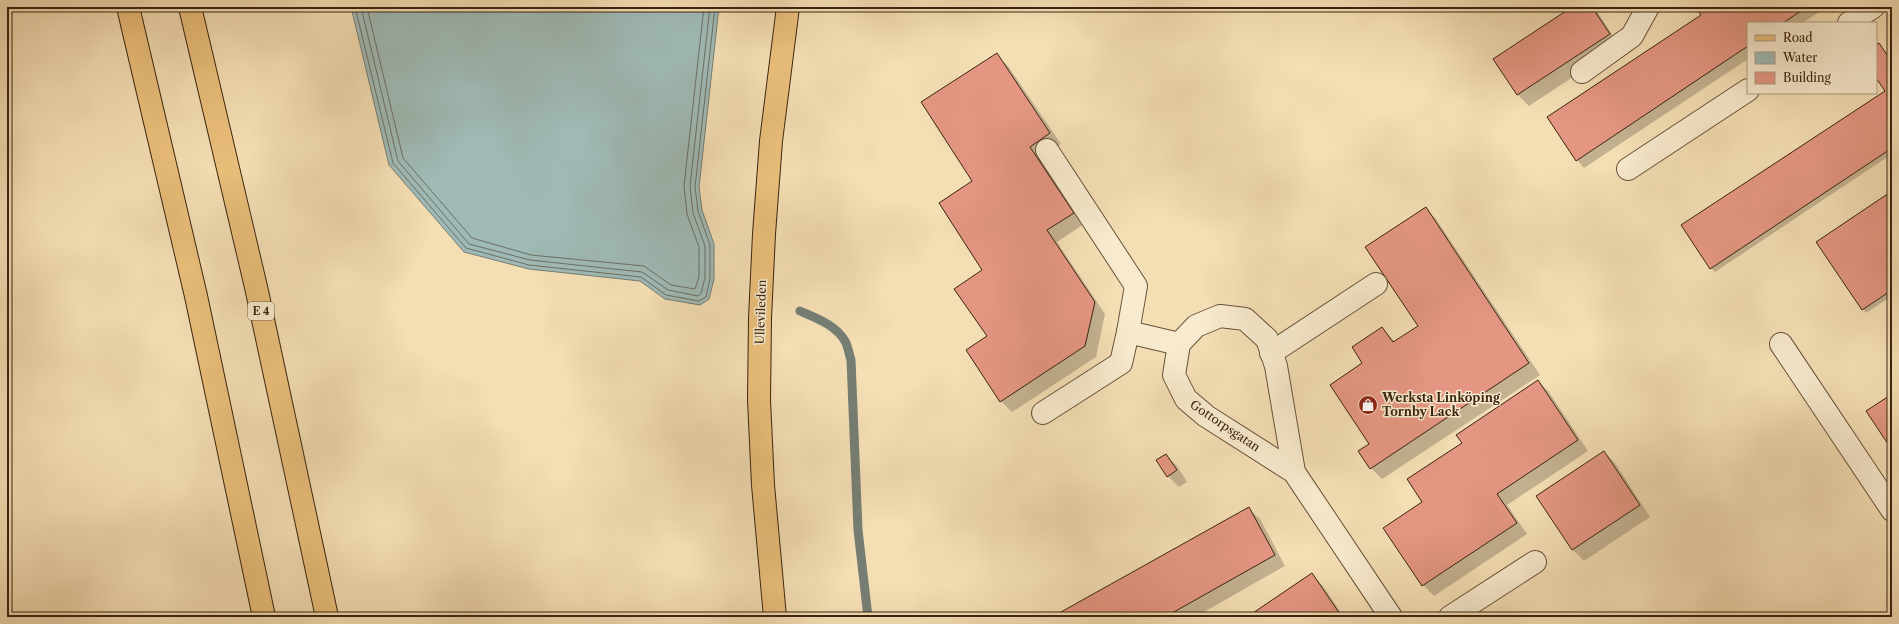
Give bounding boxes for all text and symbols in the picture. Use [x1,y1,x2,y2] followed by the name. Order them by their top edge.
[1747,22,1877,94] legend
[1783,30,1813,45] text: Road
[1782,50,1817,65] text: Water
[1783,70,1831,85] text: Building
[752,279,769,345] street label: Ullevileden
[248,302,274,320] road number: E 4
[1381,390,1501,419] place label: Werksta Linköping Tornby Lack
[1357,394,1379,416] shop icon: Werksta Linköping Tornby Lack
[1187,397,1264,455] street label: Gottorpsgatan

